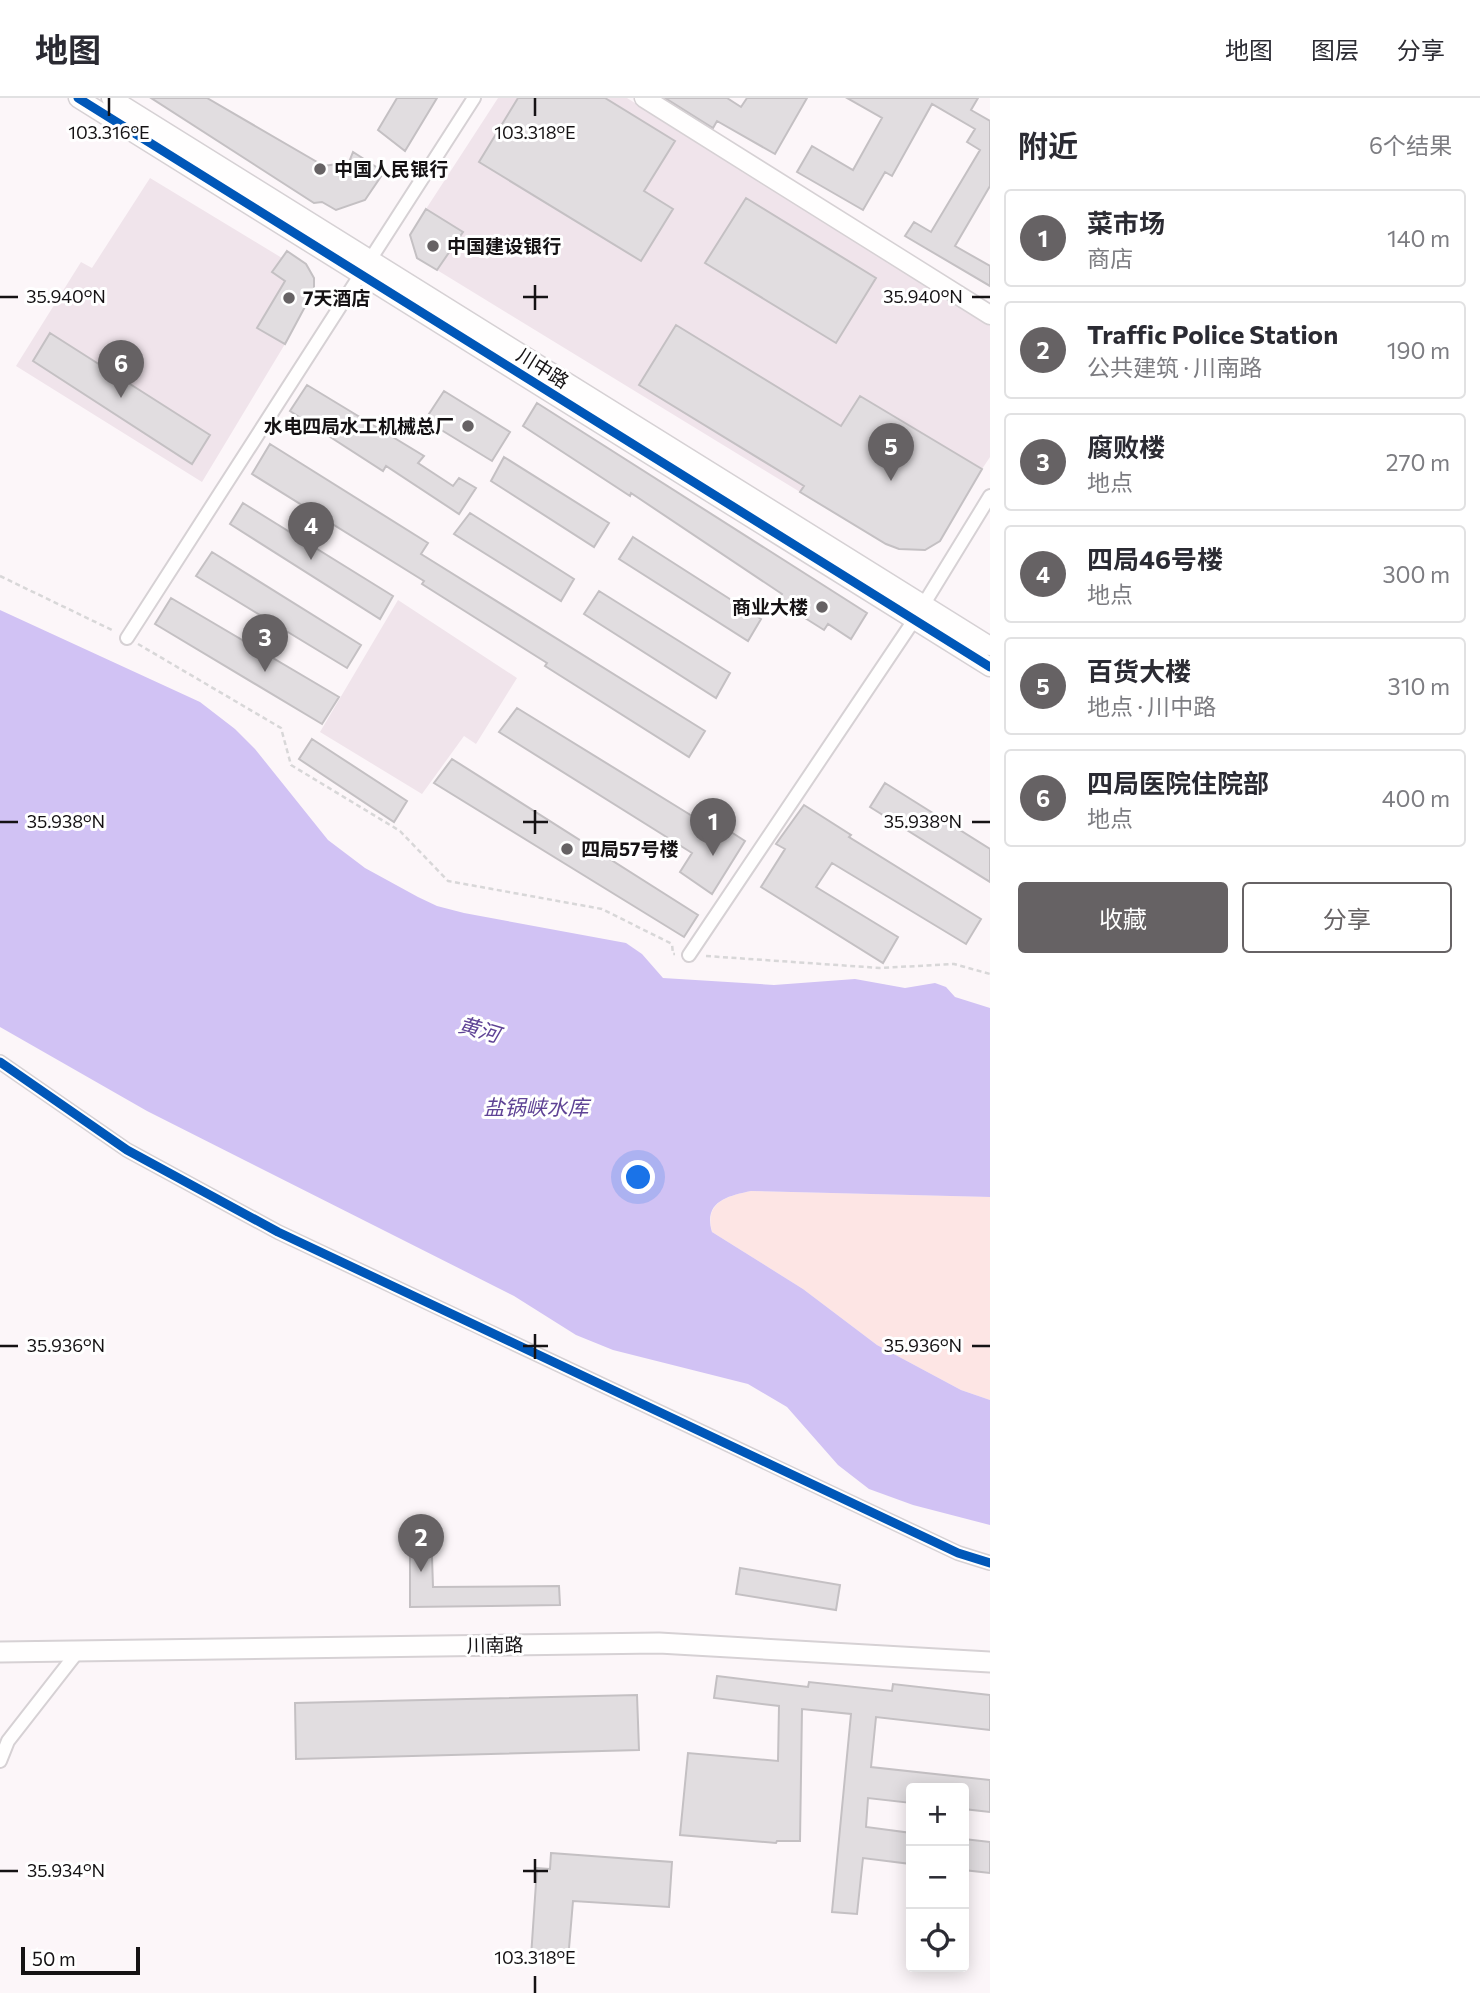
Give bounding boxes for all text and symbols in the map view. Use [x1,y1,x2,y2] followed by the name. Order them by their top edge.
[35,28,101,69] text: 地图
[1225,35,1273,64] text: 地图
[1311,35,1359,64] text: 图层
[1397,35,1445,64] text: 分享
[68,121,150,143] text: 103.316°E
[494,121,576,143] text: 103.318°E
[1018,126,1078,163] text: 附近
[1369,131,1452,159] text: 6个结果
[334,157,448,180] place label: 中国人民银行
[312,161,328,177] marker: 中国人民银行
[1087,207,1165,238] text: 菜市场
[1038,224,1048,252] text: 1
[1387,224,1450,252] text: 140 m
[447,234,561,257] place label: 中国建设银行
[425,238,441,254] marker: 中国建设银行
[1087,244,1133,272] text: 商店
[26,285,106,307] text: 35.940°N
[883,285,963,307] text: 35.940°N
[303,286,370,309] place label: 7天酒店
[281,290,297,306] marker: 7天酒店
[1087,318,1338,349] text: Traffic Police Station
[1036,336,1050,364] text: 2
[1387,336,1450,364] text: 190 m
[98,340,144,398] pin: 6
[513,343,574,392] street label: 川中路
[1087,353,1262,381] text: 公共建筑 · 川南路
[264,414,454,437] place label: 水电四局水工机械总厂
[460,418,476,434] marker: 水电四局水工机械总厂
[868,423,914,481] pin: 5
[1087,431,1165,462] text: 腐败楼
[1036,448,1050,476] text: 3
[1386,448,1450,476] text: 270 m
[1087,468,1133,496] text: 地点
[288,502,334,560] pin: 4
[1087,543,1223,574] text: 四局46号楼
[1036,560,1050,588] text: 4
[1382,560,1450,588] text: 300 m
[1087,580,1133,608] text: 地点
[732,595,808,618] place label: 商业大楼
[814,599,830,615] marker: 商业大楼
[242,614,288,672] pin: 3
[1087,655,1191,686] text: 百货大楼
[1036,672,1050,700] text: 5
[1388,672,1450,700] text: 310 m
[1087,692,1216,720] text: 地点 · 川中路
[1087,767,1269,798] text: 四局医院住院部
[1036,784,1050,812] text: 6
[1382,784,1450,812] text: 400 m
[690,798,736,856] pin: 1
[1087,804,1133,832] text: 地点
[27,810,105,832] text: 35.938°N
[884,810,962,832] text: 35.938°N
[581,837,679,860] place label: 四局57号楼
[559,841,575,857] marker: 四局57号楼
[1018,882,1228,953] button: 收藏
[1242,882,1452,953] button: 分享
[456,1011,507,1047] water label: 黄河
[484,1094,591,1119] water label: 盐锅峡水库
[621,1160,655,1194] your location
[27,1334,105,1356] text: 35.936°N
[884,1334,962,1356] text: 35.936°N
[398,1514,444,1572] pin: 2
[466,1633,524,1656] street label: 川南路
[906,1783,969,1972] map controls
[906,1783,969,1846] button: +
[906,1846,969,1909] button: −
[27,1859,105,1881] text: 35.934°N
[906,1909,969,1972] button: locate
[21,1944,140,1976] scale bar
[494,1946,576,1968] text: 103.318°E
[32,1947,76,1970] text: 50 m

